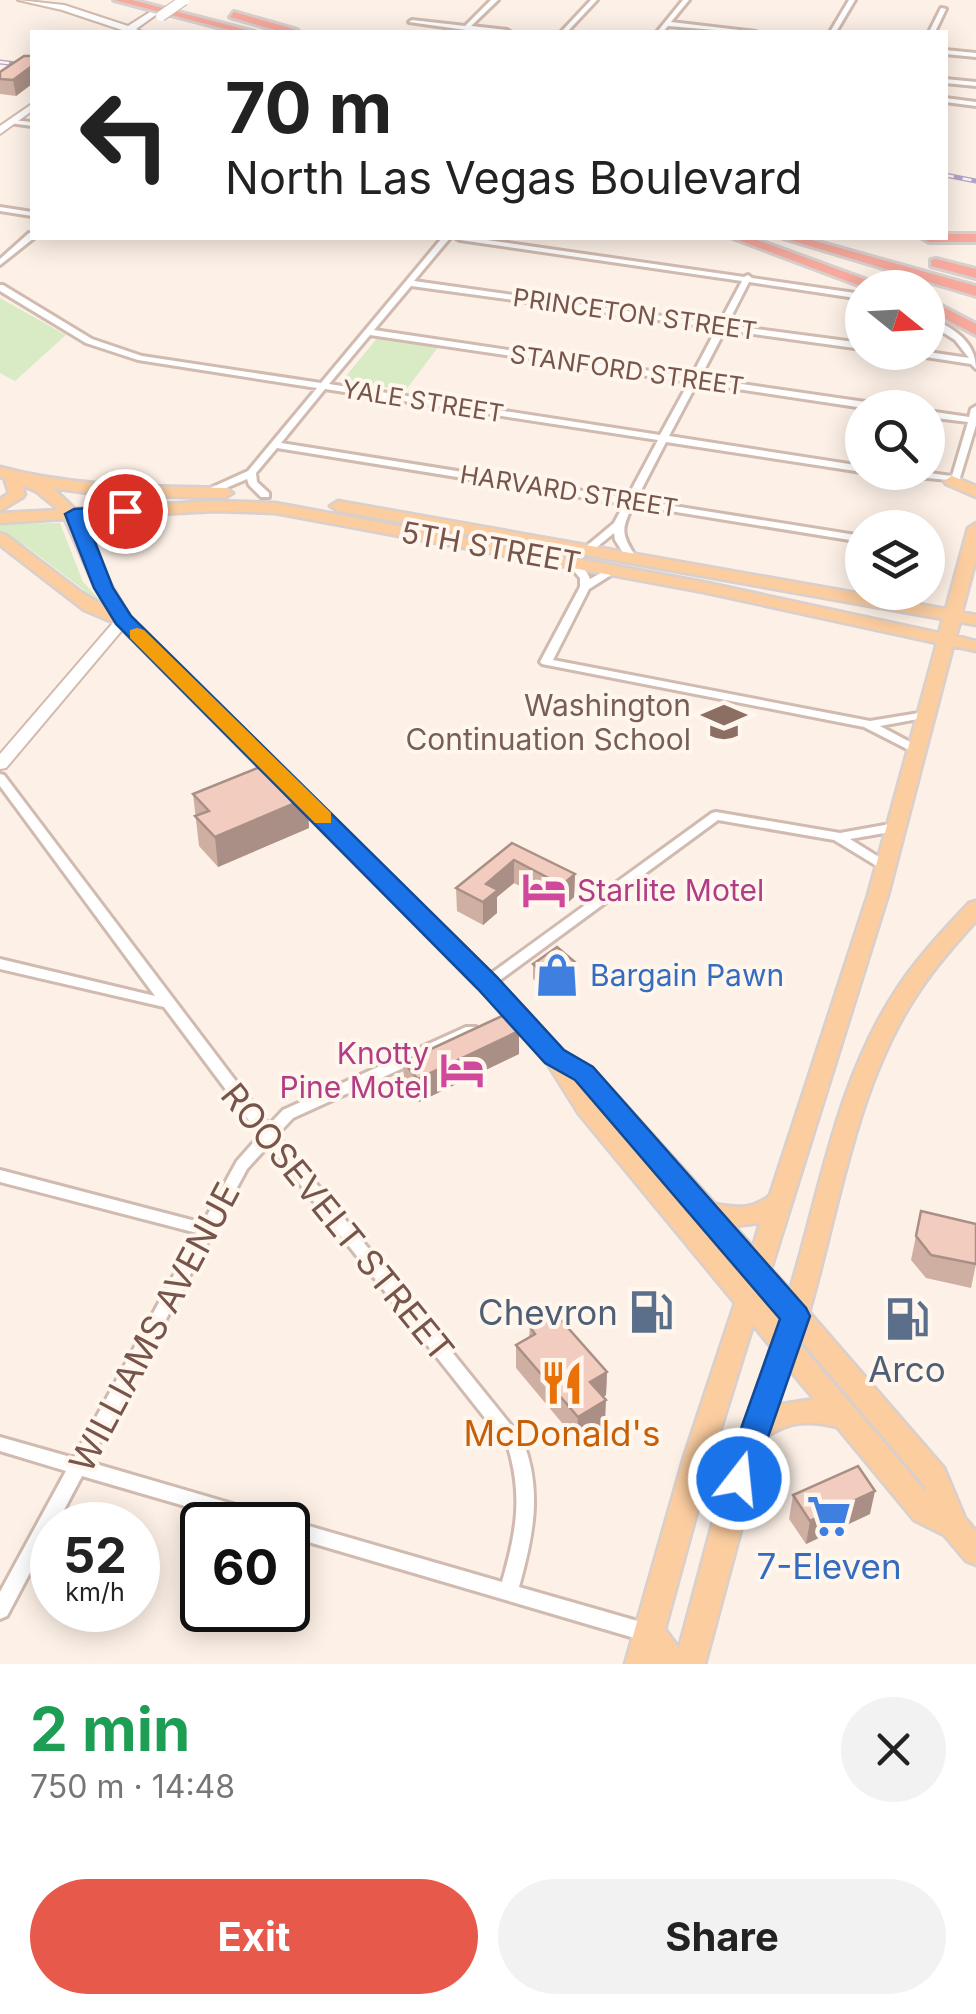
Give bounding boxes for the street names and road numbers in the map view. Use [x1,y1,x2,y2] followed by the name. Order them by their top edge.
[511,282,759,346] street label: PRINCETON STREET
[508,339,746,401] street label: STANFORD STREET
[340,373,506,429] street label: YALE STREET
[458,459,680,523] street label: HARVARD STREET
[398,513,584,581] street label: 5TH STREET
[213,1074,463,1370] street label: ROOSEVELT STREET
[60,1175,248,1479] street label: WILLIAMS AVENUE

